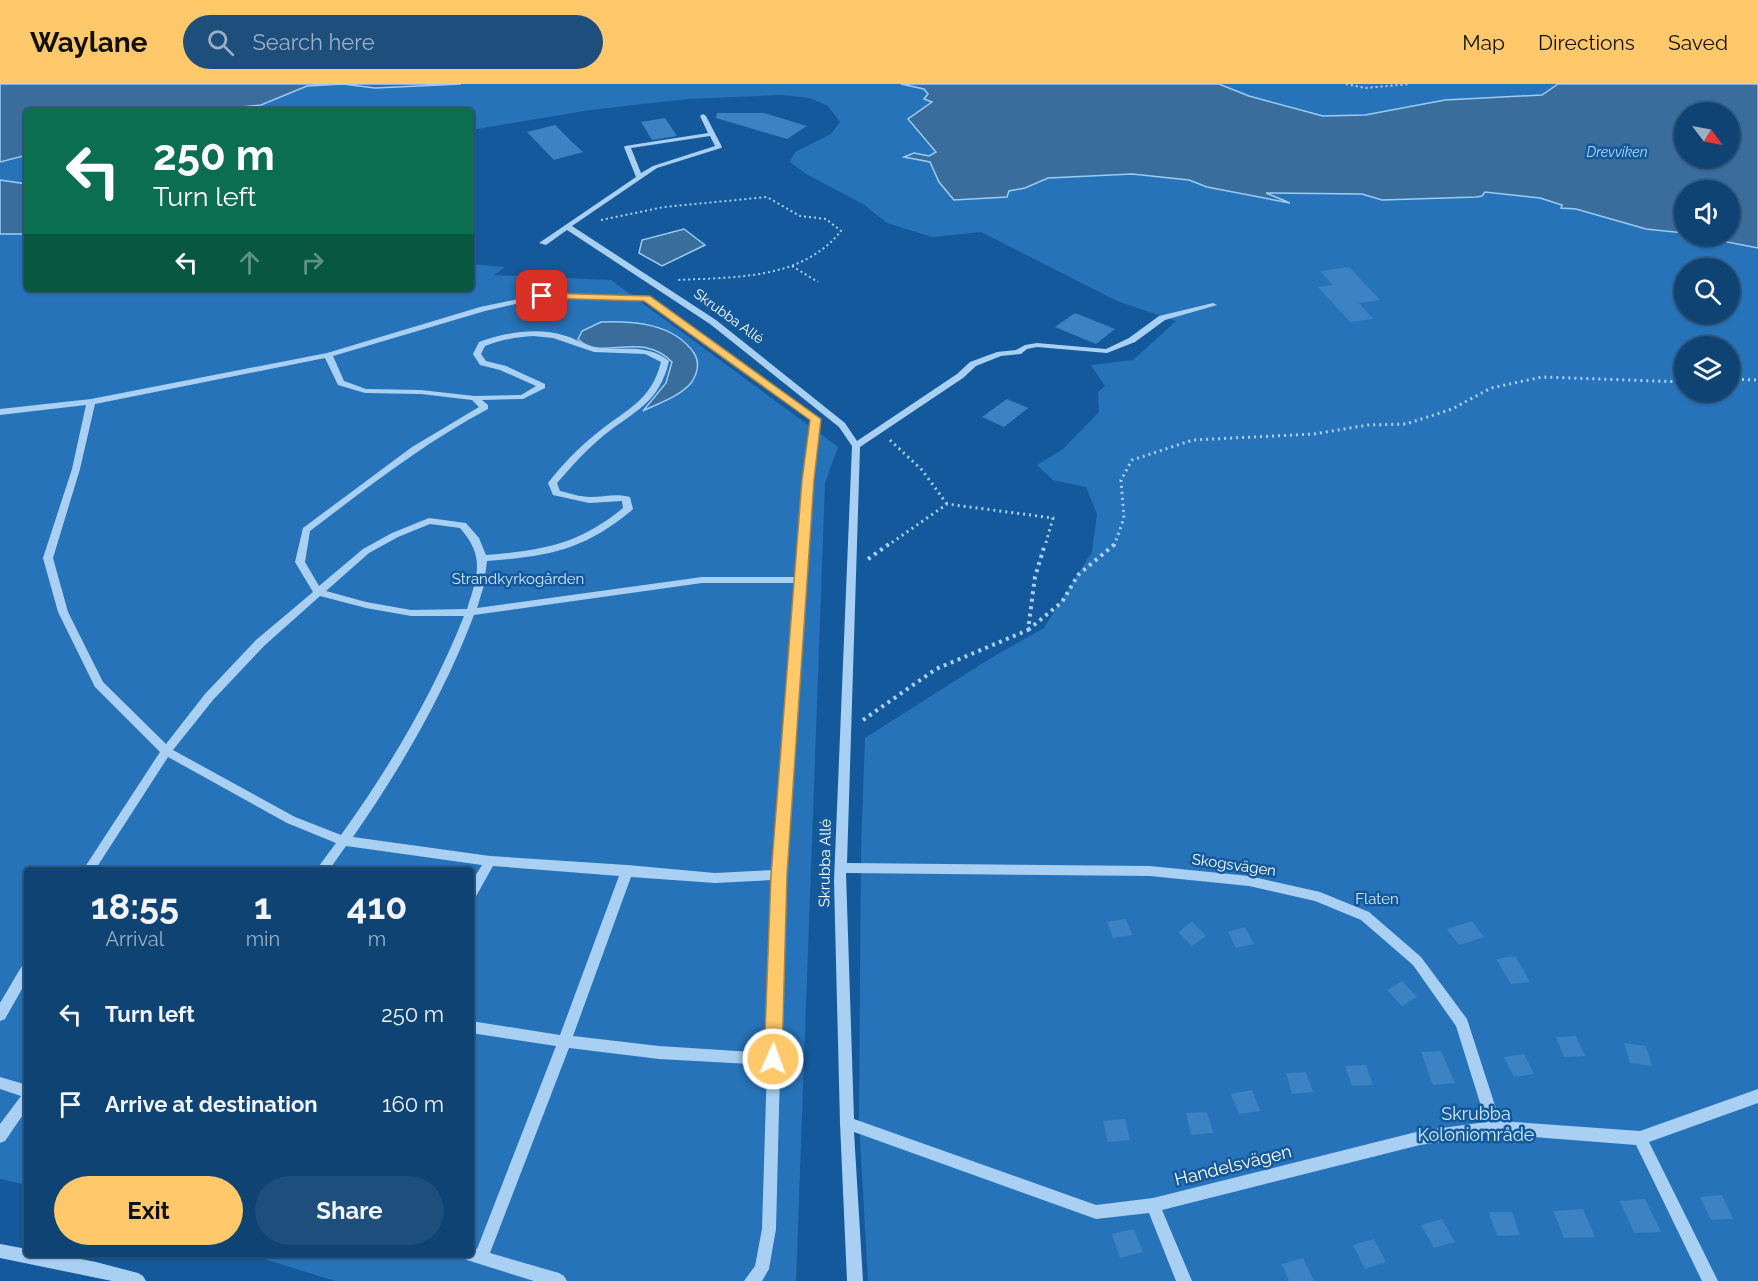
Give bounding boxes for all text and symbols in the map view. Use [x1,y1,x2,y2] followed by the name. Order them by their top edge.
[183,15,603,69] search box
[30,26,147,59] text: Waylane
[204,26,237,59] icon: search
[252,29,375,55] text: Search here
[1462,30,1505,55] text: Map
[1538,30,1635,55] text: Directions
[1668,30,1728,55] text: Saved
[1674,102,1740,168] north arrow
[1674,102,1740,402] map controls
[153,131,275,180] text: 250 m
[54,132,132,210] icon: left
[1586,144,1648,160] water label: Drevviken
[1674,180,1740,246] button: sound
[153,181,256,212] text: Turn left
[170,246,203,279] icon: left
[233,246,266,279] icon: ahead
[296,246,329,279] icon: right
[1674,258,1740,324] button: search
[516,270,567,321] pin
[525,279,558,312] icon: arrive
[691,285,767,347] street label: Skrubba Allé
[1674,336,1740,402] button: layers
[452,570,584,588] park label: Strandkyrkogården
[815,818,835,907] street label: Skrubba Allé
[1191,850,1277,880] street label: Skogsvägen
[91,885,179,927] text: 18:55
[254,885,272,927] text: 1
[347,885,407,927] text: 410
[1355,890,1399,908] park label: Flaten
[106,927,164,951] text: Arrival
[246,927,280,951] text: min
[368,927,386,951] text: m
[54,998,87,1031] icon: left
[105,1001,195,1027] text: Turn left
[381,1001,444,1027] text: 250 m
[741,1027,805,1091] position arrow
[54,1088,87,1121] icon: arrive
[105,1091,318,1117] text: Arrive at destination
[382,1091,444,1117] text: 160 m
[1418,1103,1535,1145] park label: Skrubba Koloniområde
[1172,1140,1294,1190] street label: Handelsvägen
[54,1176,243,1245] button: Exit
[255,1176,444,1245] button: Share

